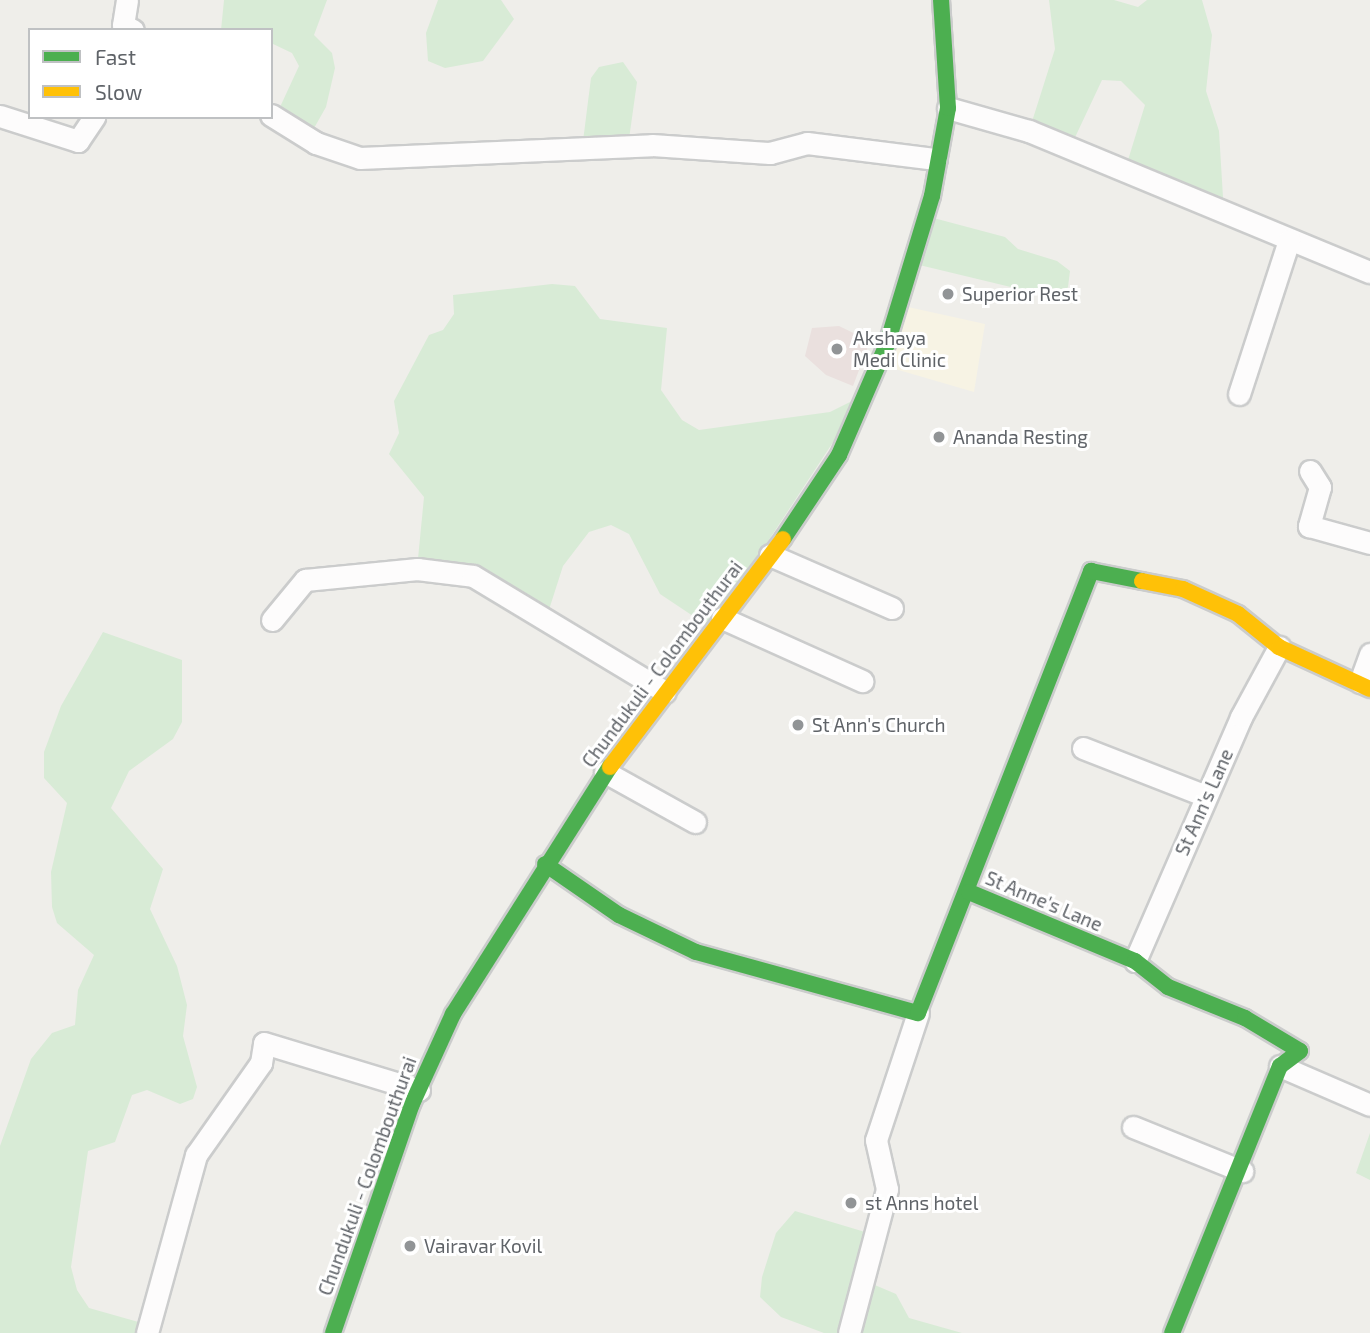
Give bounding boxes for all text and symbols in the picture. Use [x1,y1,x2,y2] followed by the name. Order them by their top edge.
[28,28,273,119] legend
[95,44,136,69] text: Fast
[95,79,142,104] text: Slow
[962,283,1078,305] place label: Superior Rest
[940,286,956,302] marker: Superior Rest
[853,327,946,371] place label: Akshaya Medi Clinic
[827,339,847,359] marker: Akshaya Medi Clinic
[953,426,1088,448] place label: Ananda Resting
[931,429,947,445] marker: Ananda Resting
[577,556,747,772] street label: Chundukuli - Colombouthurai
[812,714,946,736] place label: St Ann's Church
[790,717,806,733] marker: St Ann's Church
[1170,745,1238,859] street label: St Ann's Lane
[982,866,1106,936] street label: St Anne's Lane
[313,1054,421,1298] street label: Chundukuli - Colombouthurai
[865,1192,979,1214] place label: st Anns hotel
[843,1195,859,1211] marker: st Anns hotel
[424,1235,543,1257] place label: Vairavar Kovil
[402,1238,418,1254] marker: Vairavar Kovil

